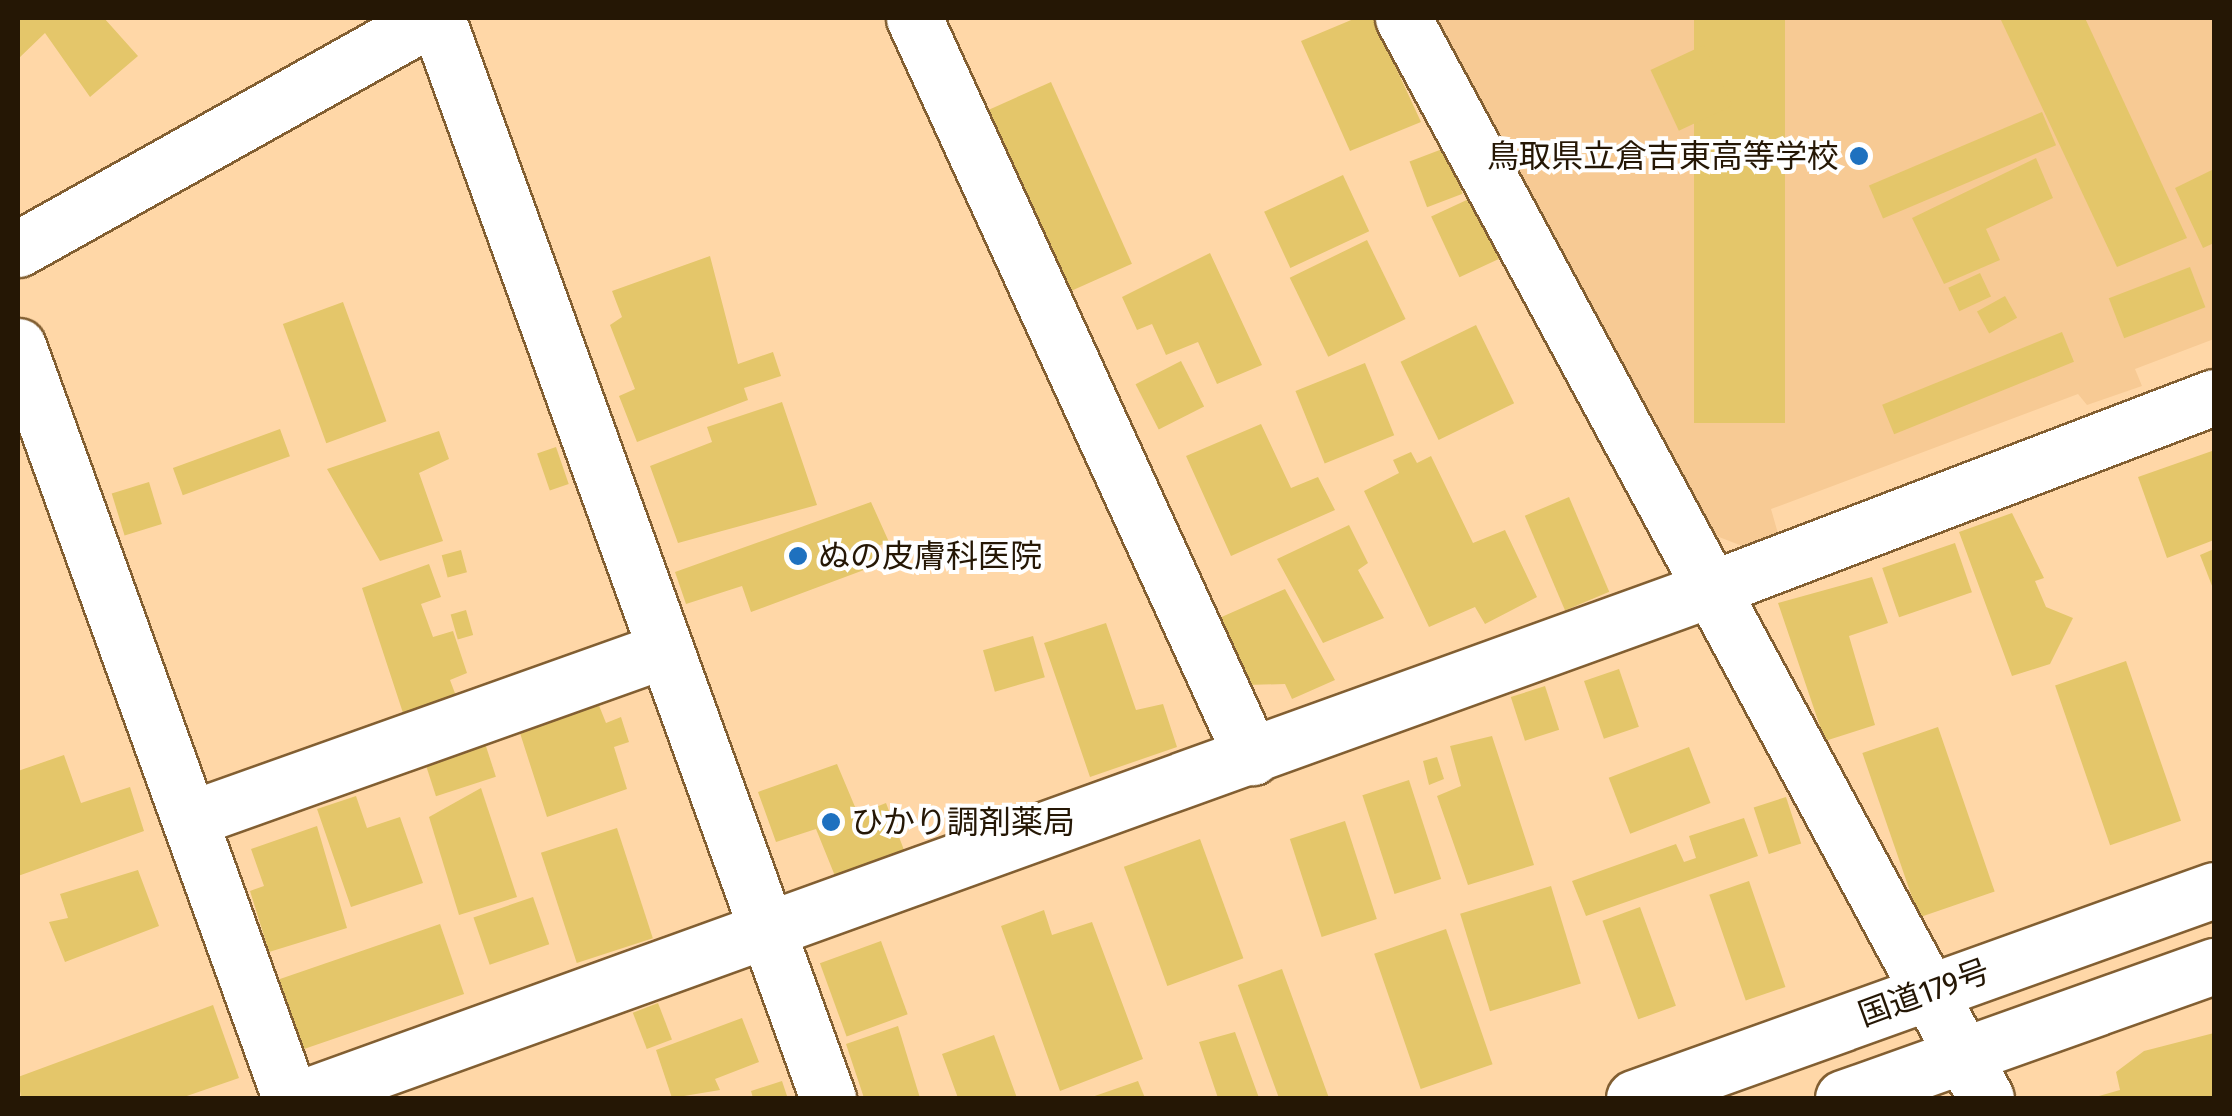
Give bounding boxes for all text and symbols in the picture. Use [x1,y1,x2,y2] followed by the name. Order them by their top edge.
[1487,137,1839,175] place label: 鳥取県立倉吉東高等学校
[1848,145,1870,167] marker: 鳥取県立倉吉東高等学校
[818,537,1042,575] place label: ぬの皮膚科医院
[787,545,809,567] marker: ぬの皮膚科医院
[851,803,1075,841] place label: ひかり調剤薬局
[820,811,842,833] marker: ひかり調剤薬局
[1853,952,1995,1034] street label: 国道179号

